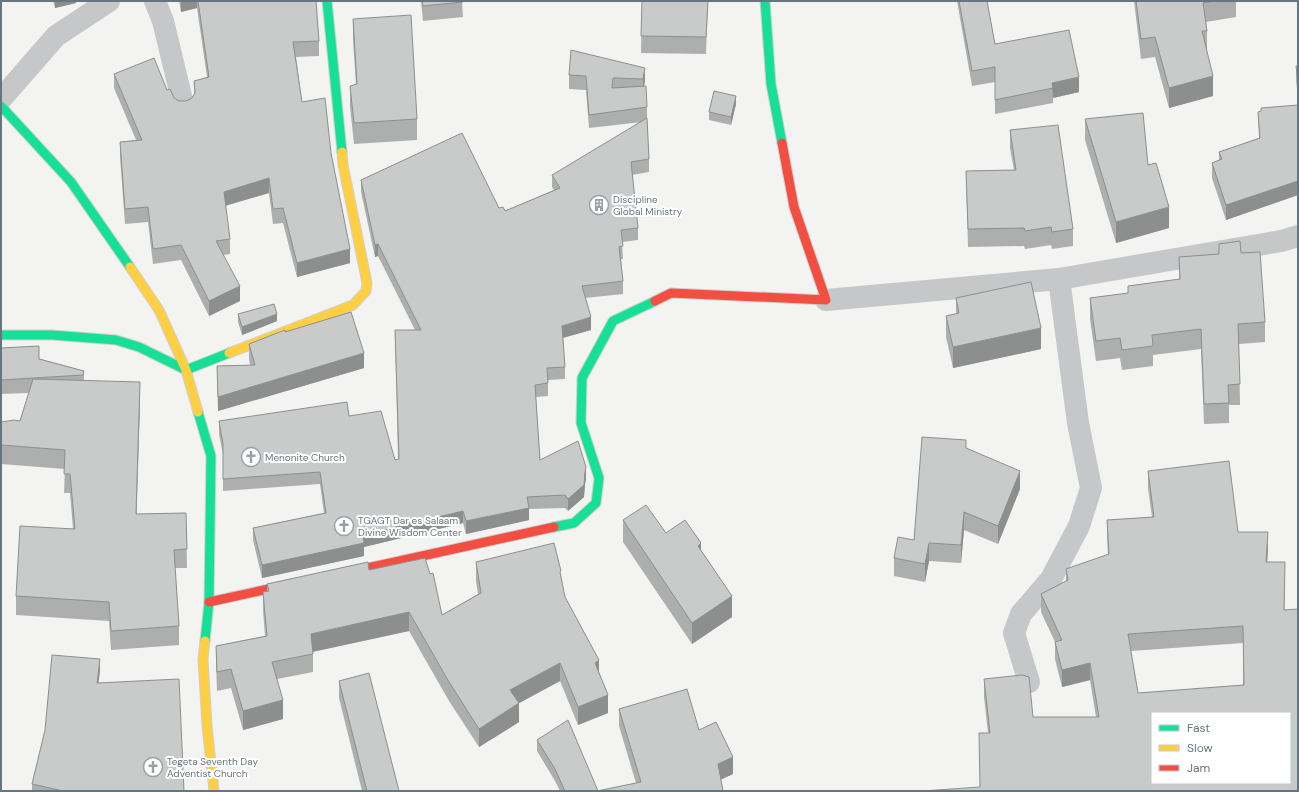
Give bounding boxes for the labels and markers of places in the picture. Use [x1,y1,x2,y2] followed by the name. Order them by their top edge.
[613,193,683,218] place label: Discipline Global Ministry
[588,194,610,216] building icon: Discipline Global Ministry
[240,446,262,468] church icon: Menonite Church
[265,451,345,464] place label: Menonite Church
[358,514,462,539] place label: TGAGT Dar es Salaam Divine Wisdom Center
[333,515,355,537] church icon: TGAGT Dar es Salaam Divine Wisdom Center
[167,755,258,780] place label: Tegeta Seventh Day Adventist Church
[142,756,164,778] church icon: Tegeta Seventh Day Adventist Church

